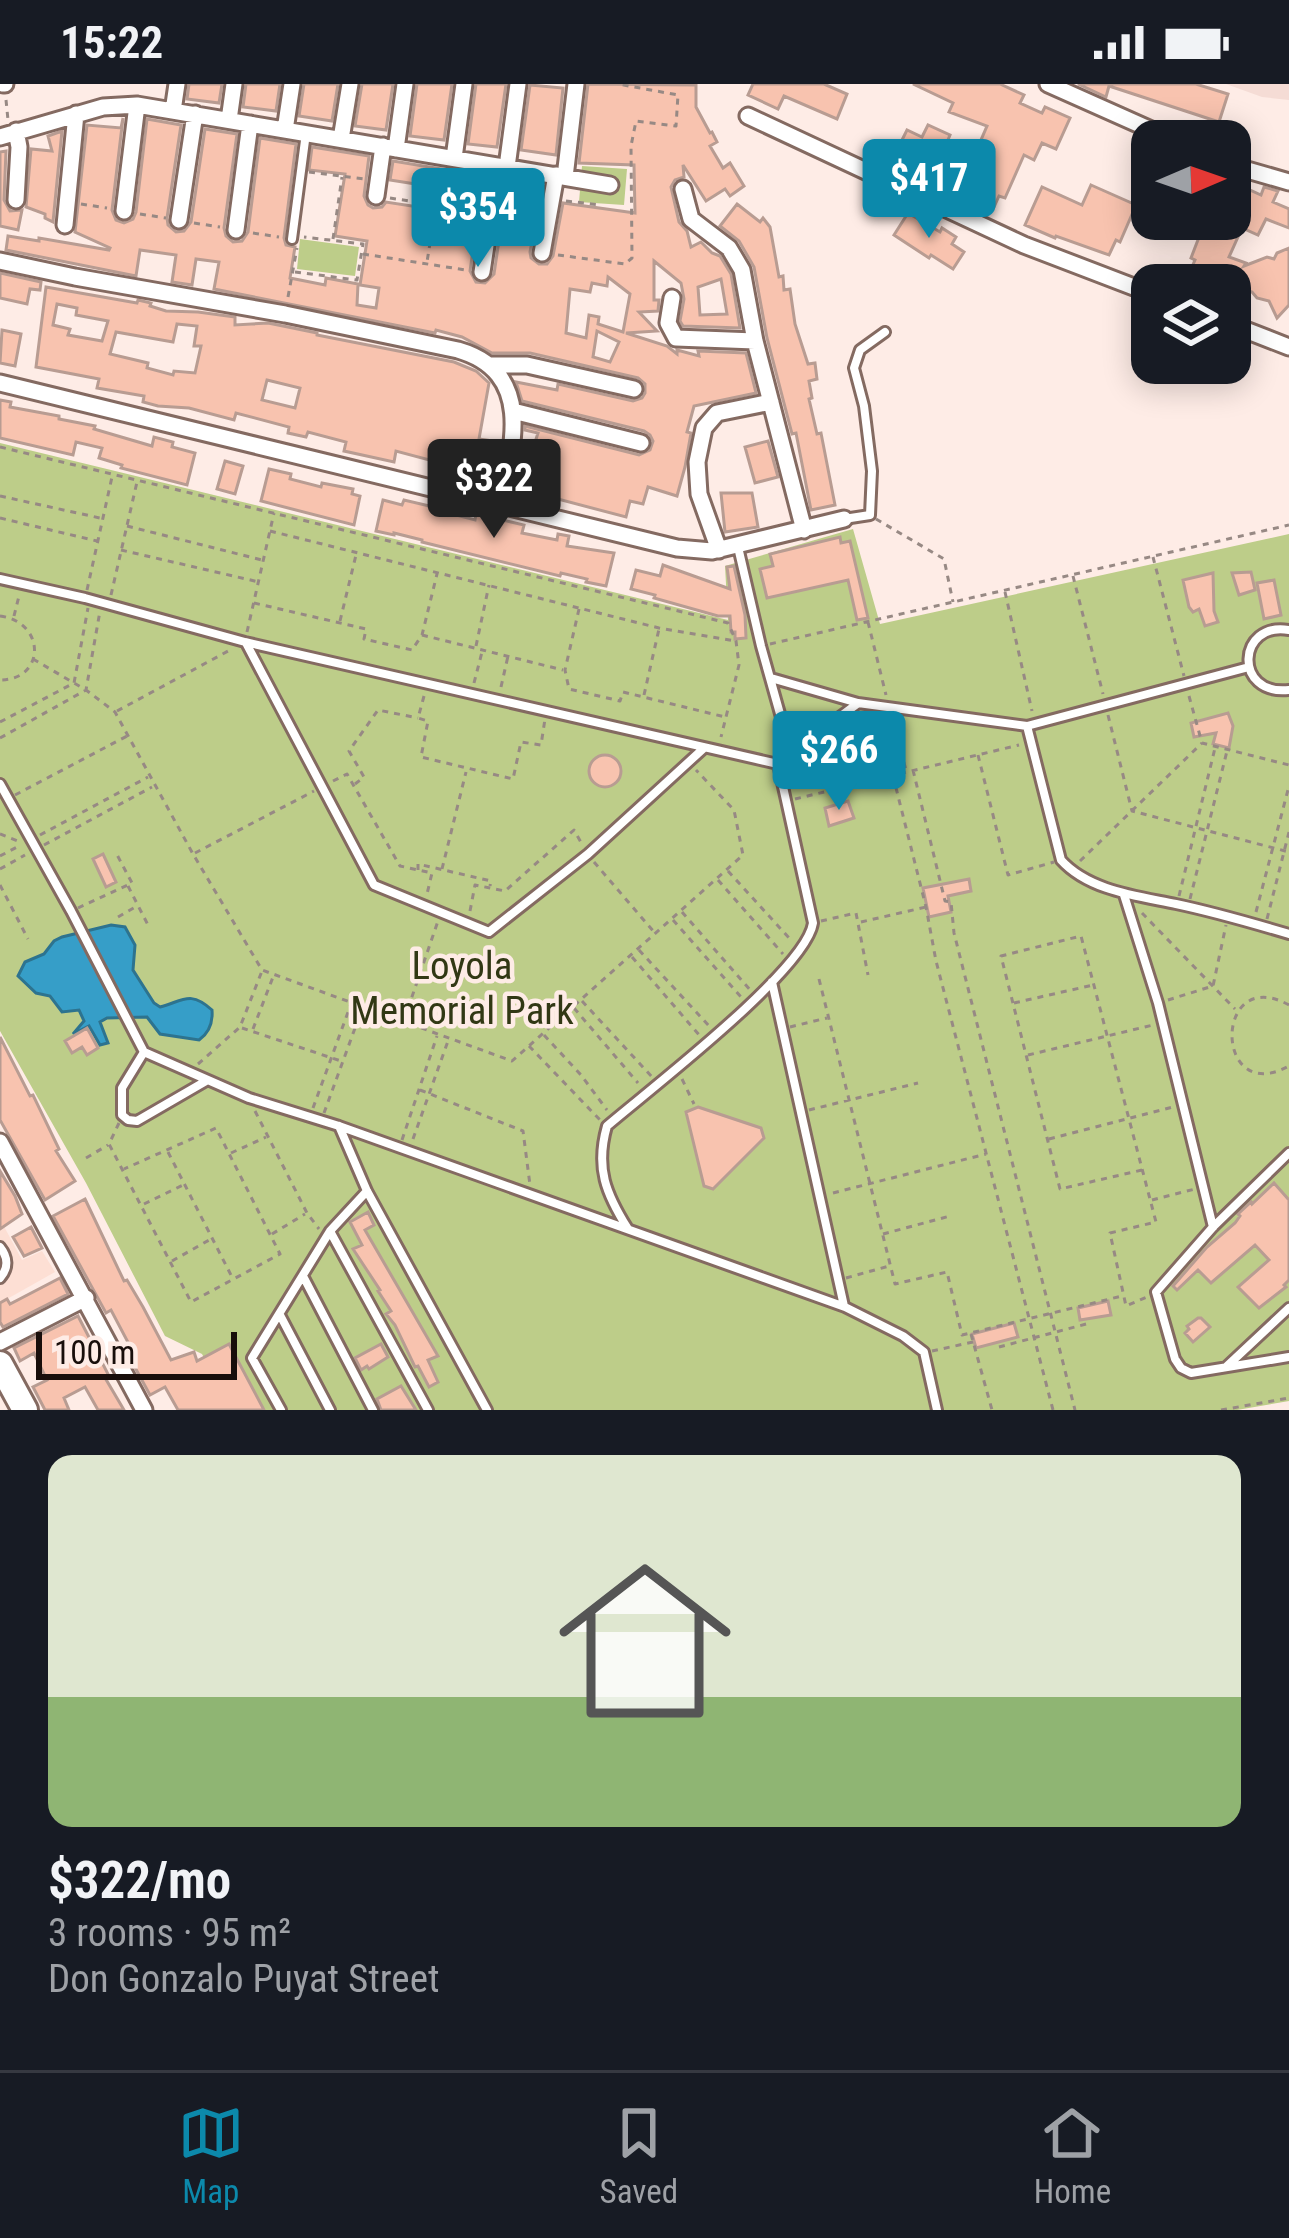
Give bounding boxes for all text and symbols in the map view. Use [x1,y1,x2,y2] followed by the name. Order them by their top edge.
[60,16,163,69] text: 15:22
[1131,120,1251,240] north arrow
[1131,120,1251,384] map controls
[858,139,1000,241] pin: $417
[890,155,968,201] text: $417
[407,168,549,270] pin: $354
[439,184,517,230] text: $354
[1131,264,1251,384] button: layers
[423,439,565,541] pin: $322
[455,455,533,501] text: $322
[768,711,910,813] pin: $266
[800,727,878,773] text: $266
[350,943,574,1034] park label: Loyola Memorial Park
[36,1326,237,1379] scale bar
[54,1333,135,1372] text: 100 m
[537,1533,753,1749] icon: home
[48,1851,231,1910] text: $322/mo
[48,1910,291,1956] text: 3 rooms · 95 m²
[48,1956,439,2002] text: Don Gonzalo Puyat Street
[178,2100,244,2211] tab: Map
[600,2100,678,2211] tab: Saved
[1034,2100,1111,2211] tab: Home

